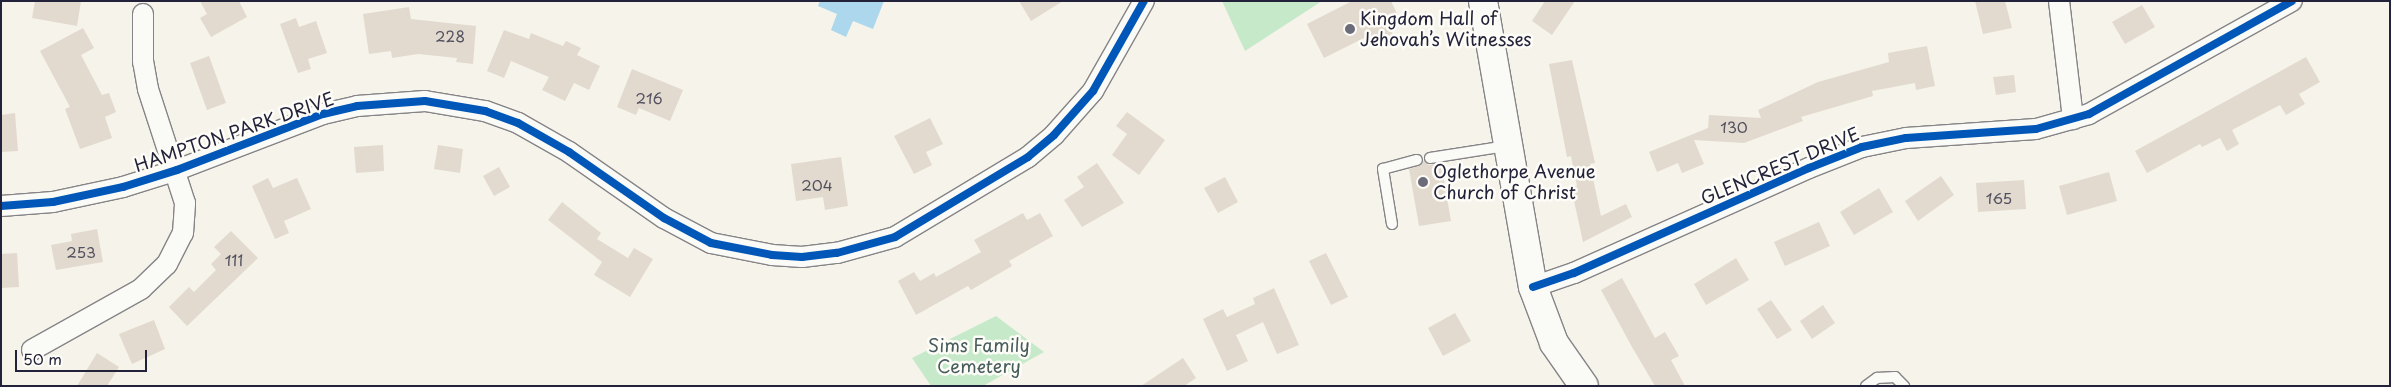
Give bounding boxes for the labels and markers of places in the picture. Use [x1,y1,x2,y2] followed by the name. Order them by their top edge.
[1360,8,1531,50] place label: Kingdom Hall of Jehovah’s Witnesses
[1344,23,1356,35] marker: Kingdom Hall of Jehovah’s Witnesses
[1433,161,1596,203] place label: Oglethorpe Avenue Church of Christ
[1417,176,1429,188] marker: Oglethorpe Avenue Church of Christ

